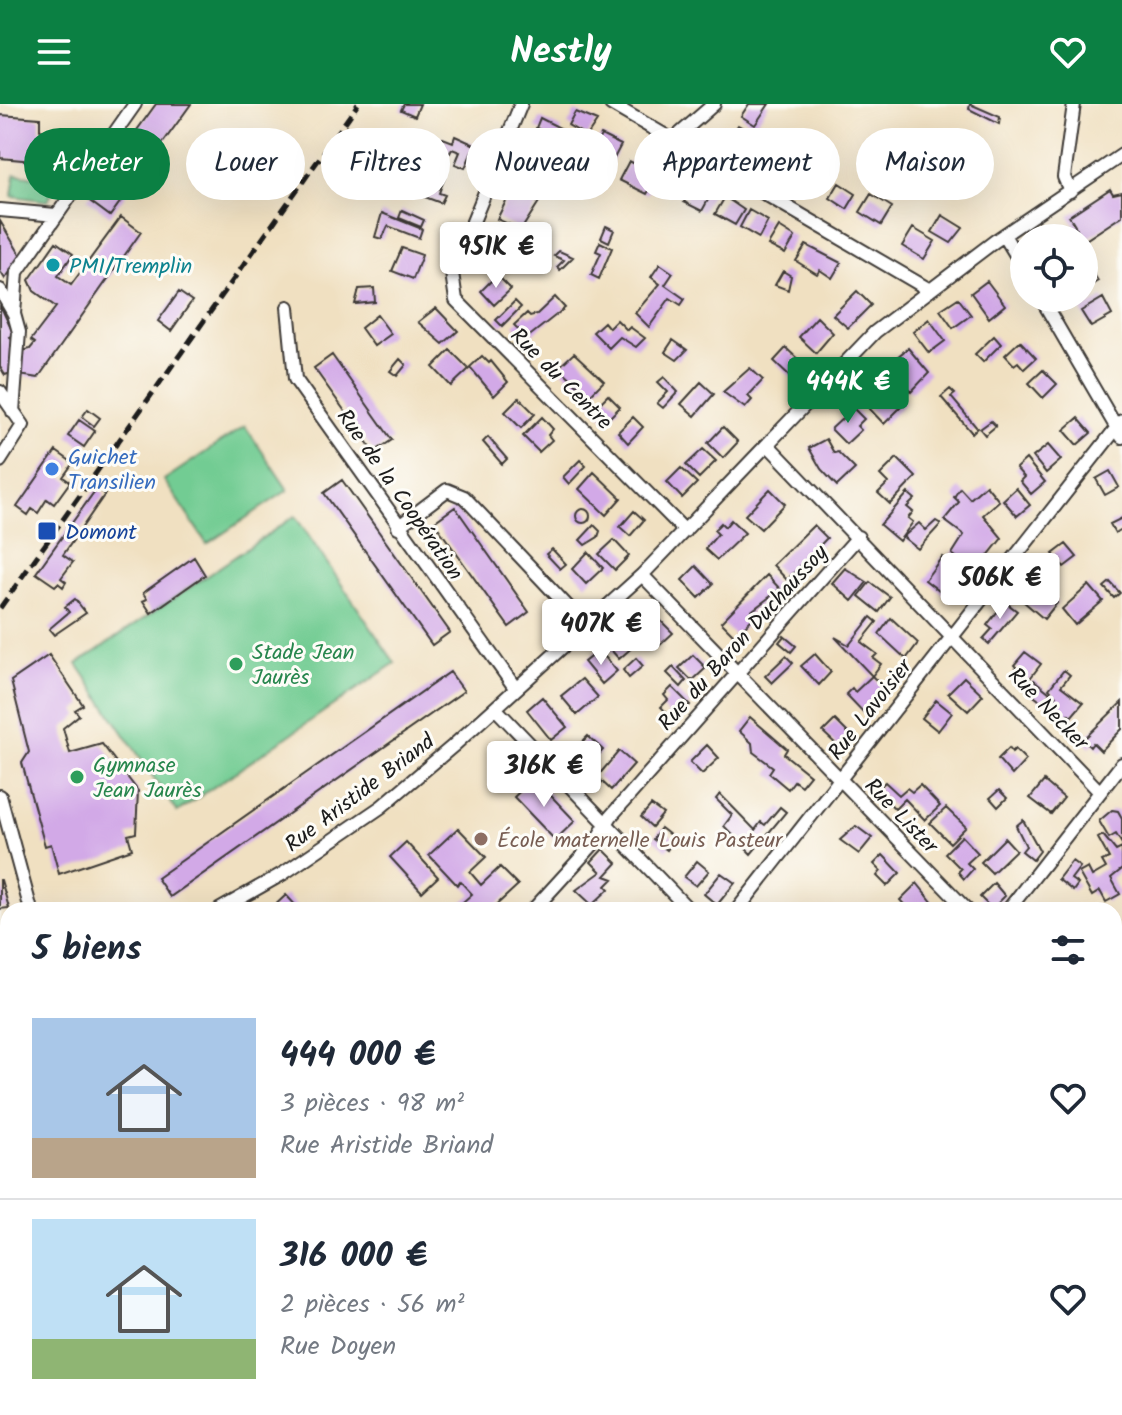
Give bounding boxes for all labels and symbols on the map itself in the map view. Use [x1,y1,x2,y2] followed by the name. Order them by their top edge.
[431,222,561,290] pin: 951K €
[69,250,192,285] place label: PMI/Tremplin
[44,256,62,274] marker: PMI/Tremplin
[501,320,620,439] street label: Rue du Centre
[783,357,913,425] pin: 444K €
[326,402,471,588] street label: Rue de la Coopération
[68,441,156,501] place label: Guichet Transilien
[43,460,61,478] marker: Guichet Transilien
[65,516,137,551] place label: Domont
[36,520,58,542] marker: Domont
[650,537,838,740] street label: Rue du Baron Duchaussoy
[935,553,1065,621] pin: 506K €
[536,599,666,667] pin: 407K €
[252,636,354,696] place label: Stade Jean Jaurès
[820,651,923,769] street label: Rue Lavoisier
[227,655,245,673] marker: Stade Jean Jaurès
[998,660,1097,761] street label: Rue Necker
[278,725,444,862] street label: Rue Aristide Briand
[479,741,609,809] pin: 316K €
[93,749,202,809] place label: Gymnase Jean Jaurès
[68,768,86,786] marker: Gymnase Jean Jaurès
[855,771,947,864] street label: Rue Lister
[497,824,784,859] place label: École maternelle Louis Pasteur
[472,830,490,848] marker: École maternelle Louis Pasteur

